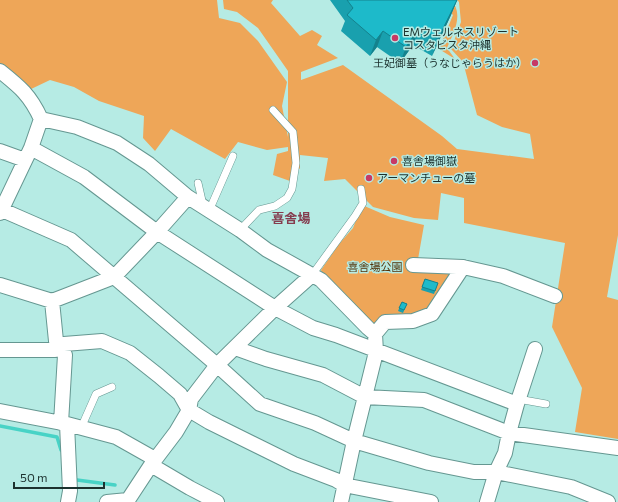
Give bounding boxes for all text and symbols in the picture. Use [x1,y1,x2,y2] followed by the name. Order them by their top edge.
[403,25,519,51] place label: EMウェルネスリゾート コスタビスタ沖縄
[390,33,400,43] marker: EMウェルネスリゾート コスタビスタ沖縄
[373,56,527,69] place label: 王妃御墓（うなじゃらうはか）
[530,58,540,68] marker: 王妃御墓（うなじゃらうはか）
[402,154,457,167] place label: 喜舎場御嶽
[389,156,399,166] marker: 喜舎場御嶽
[377,171,475,184] place label: アーマンチューの墓
[364,173,374,183] marker: アーマンチューの墓
[271,210,311,226] district label: 喜舎場
[348,260,403,273] park label: 喜舎場公園
[14,464,104,490] scale bar
[20,470,48,484] text: 50 m

